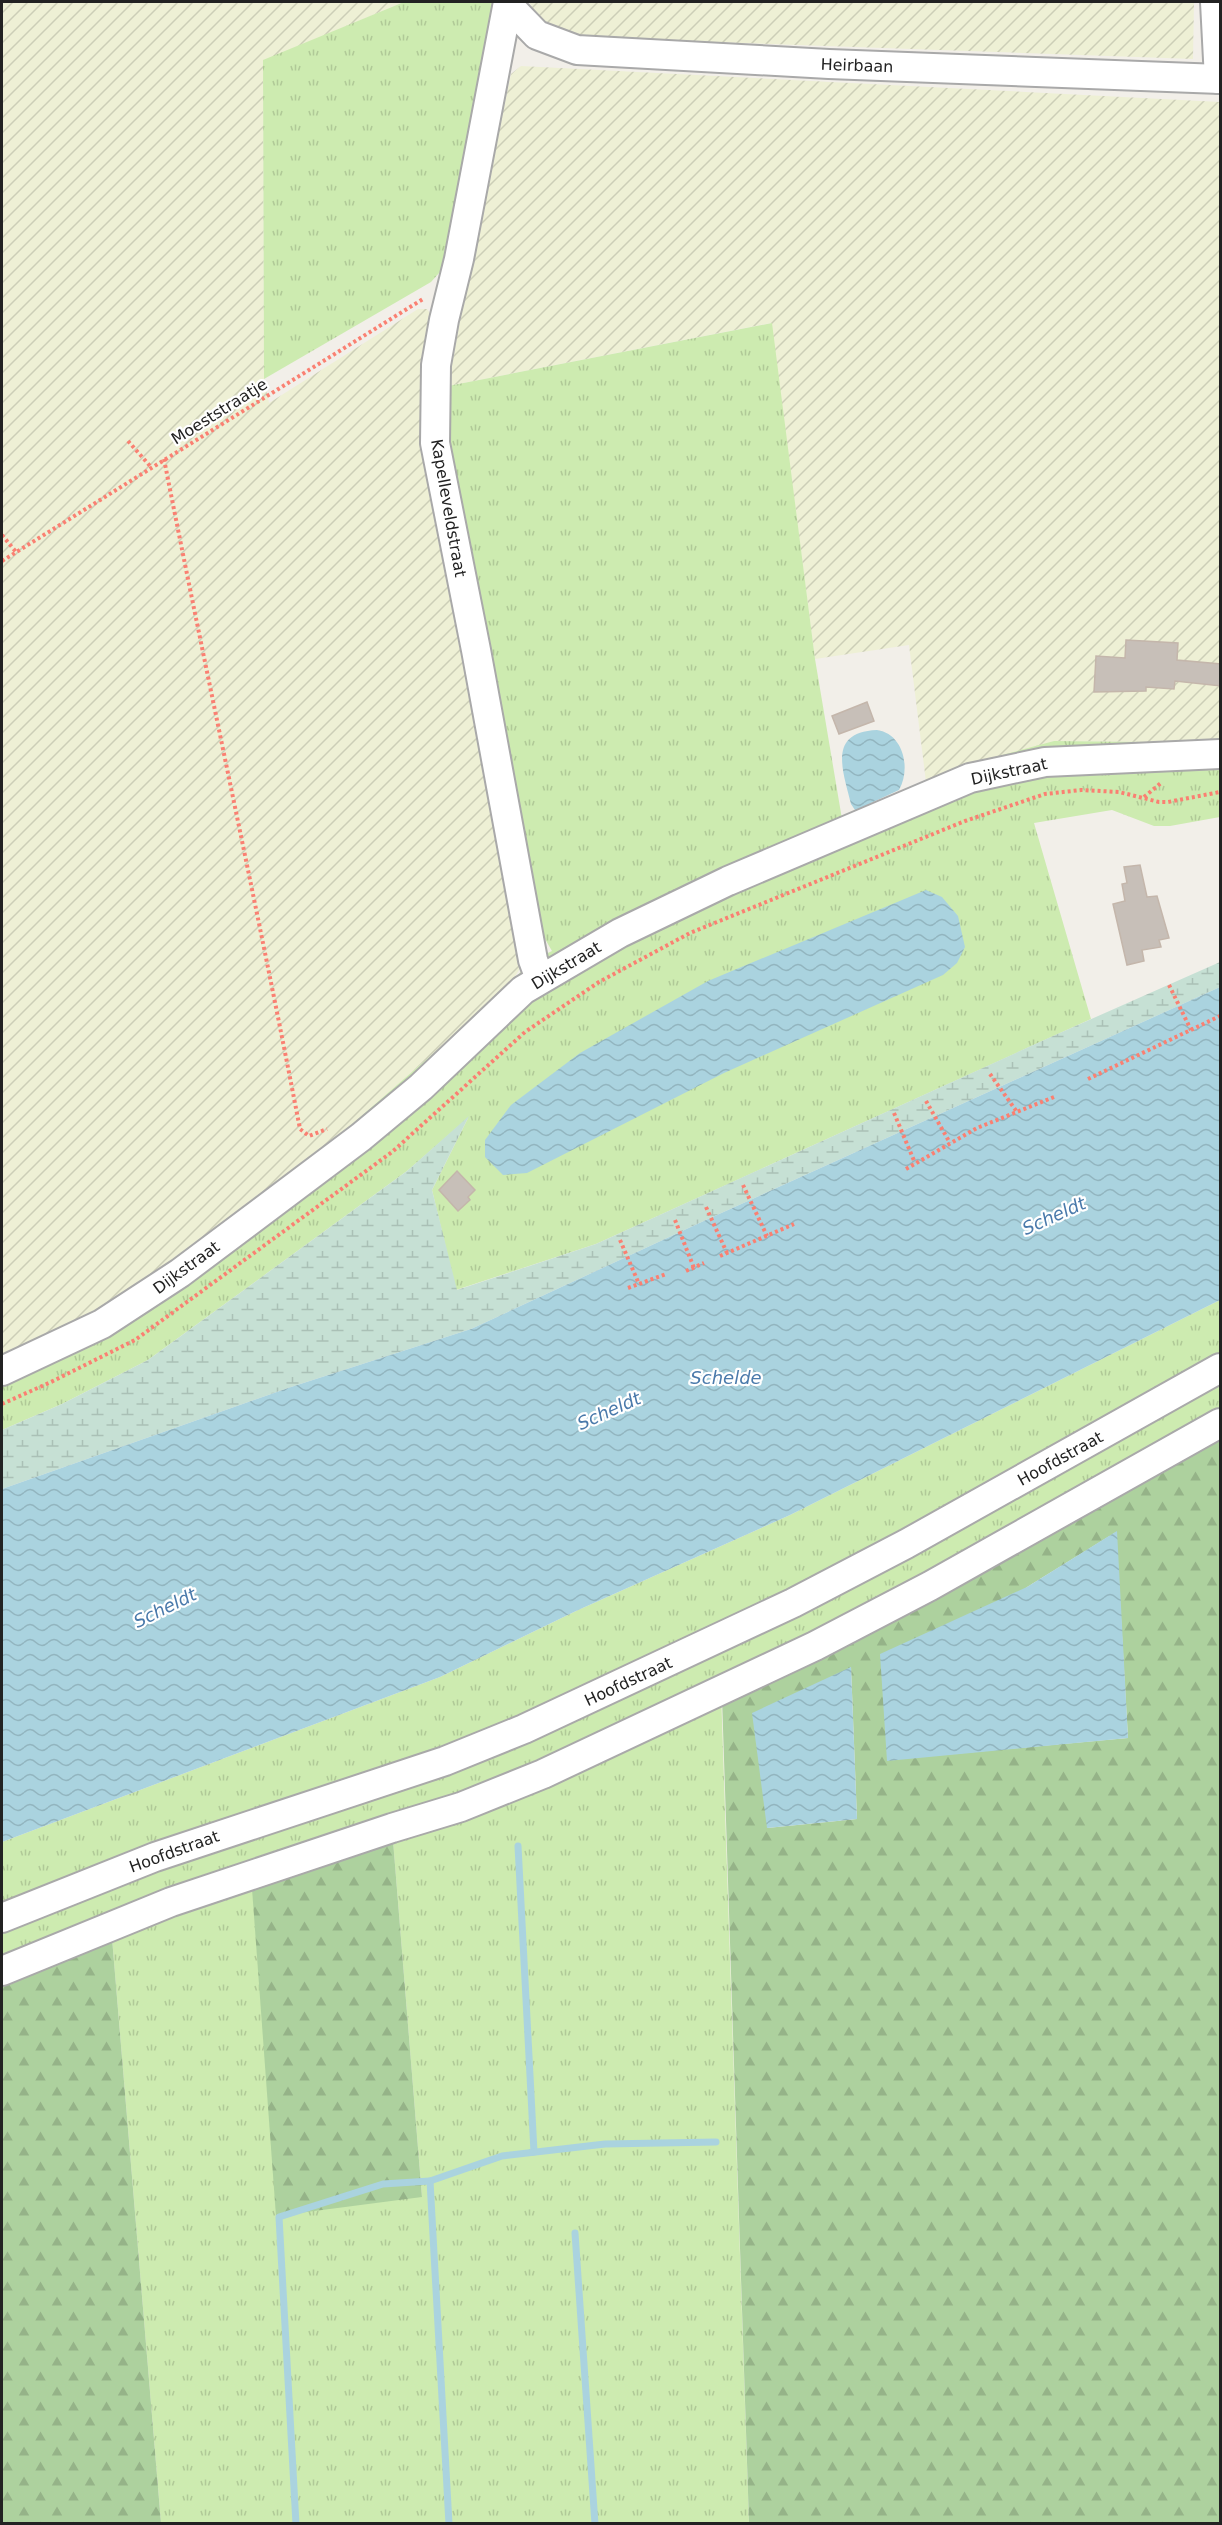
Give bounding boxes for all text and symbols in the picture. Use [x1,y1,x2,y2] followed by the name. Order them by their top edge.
[820,55,894,76] street label: Heirbaan
[168,374,271,448] street label: Moeststraatje
[427,438,470,579] street label: Kapelleveldstraat
[969,754,1049,789] street label: Dijkstraat
[528,937,604,994] street label: Dijkstraat
[1019,1192,1090,1239] water label: Scheldt
[149,1237,223,1298] street label: Dijkstraat
[690,1367,762,1388] water label: Schelde
[574,1387,645,1434] water label: Scheldt
[1014,1427,1106,1490] street label: Hoofdstraat
[130,1583,200,1632] water label: Scheldt
[581,1653,675,1710] street label: Hoofdstraat
[127,1826,222,1877] street label: Hoofdstraat

